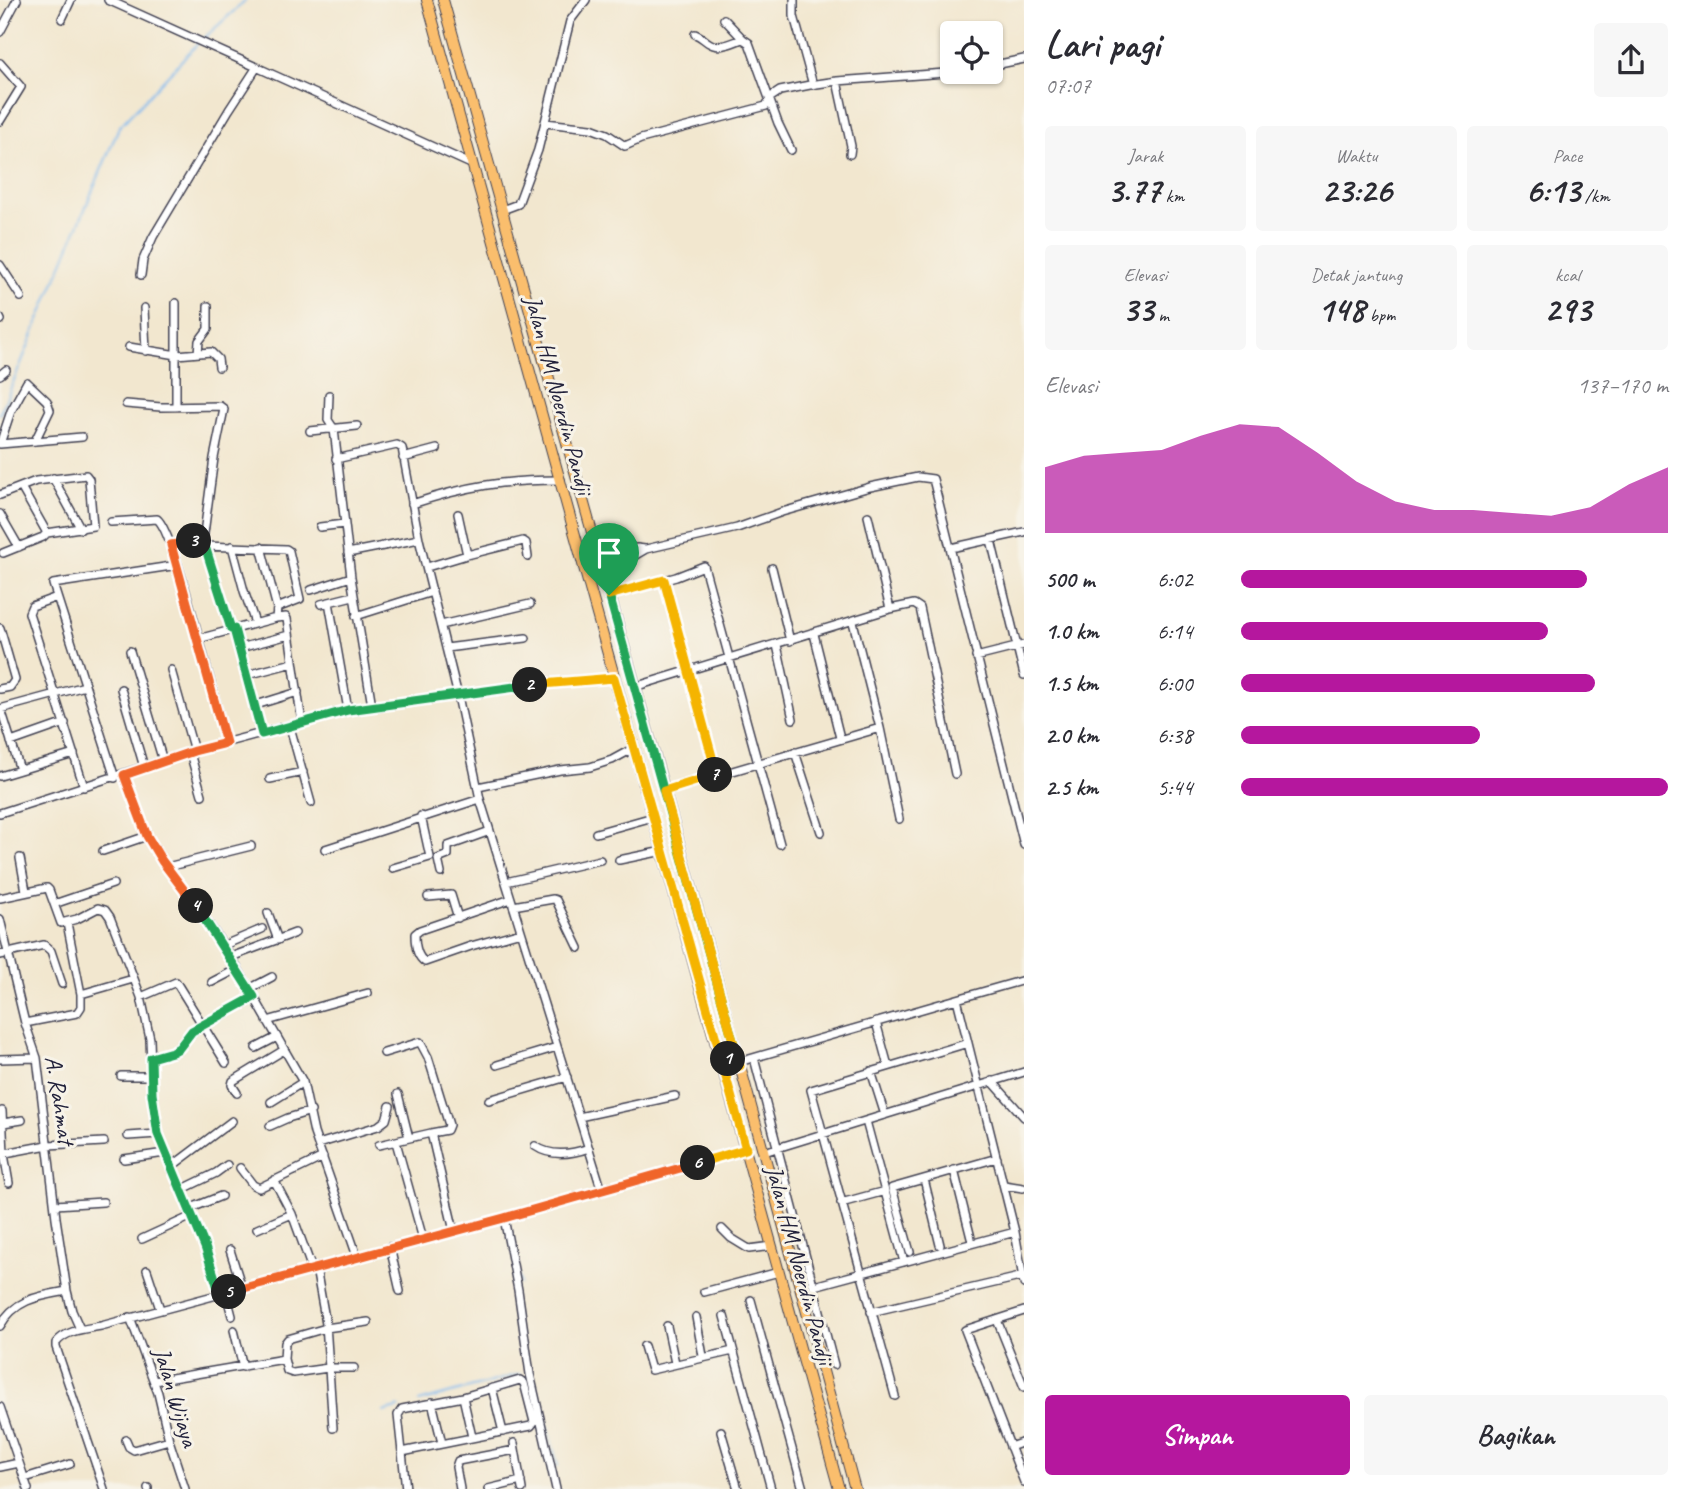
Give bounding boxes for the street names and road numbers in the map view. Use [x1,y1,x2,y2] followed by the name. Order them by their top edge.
[518,291,601,500] street label: Jalan HM Noerdin Pandji
[38,1054,82,1149] street label: A. Rahmat
[759,1161,842,1370] street label: Jalan HM Noerdin Pandji
[146,1343,206,1452] street label: Jalan Wijaya

